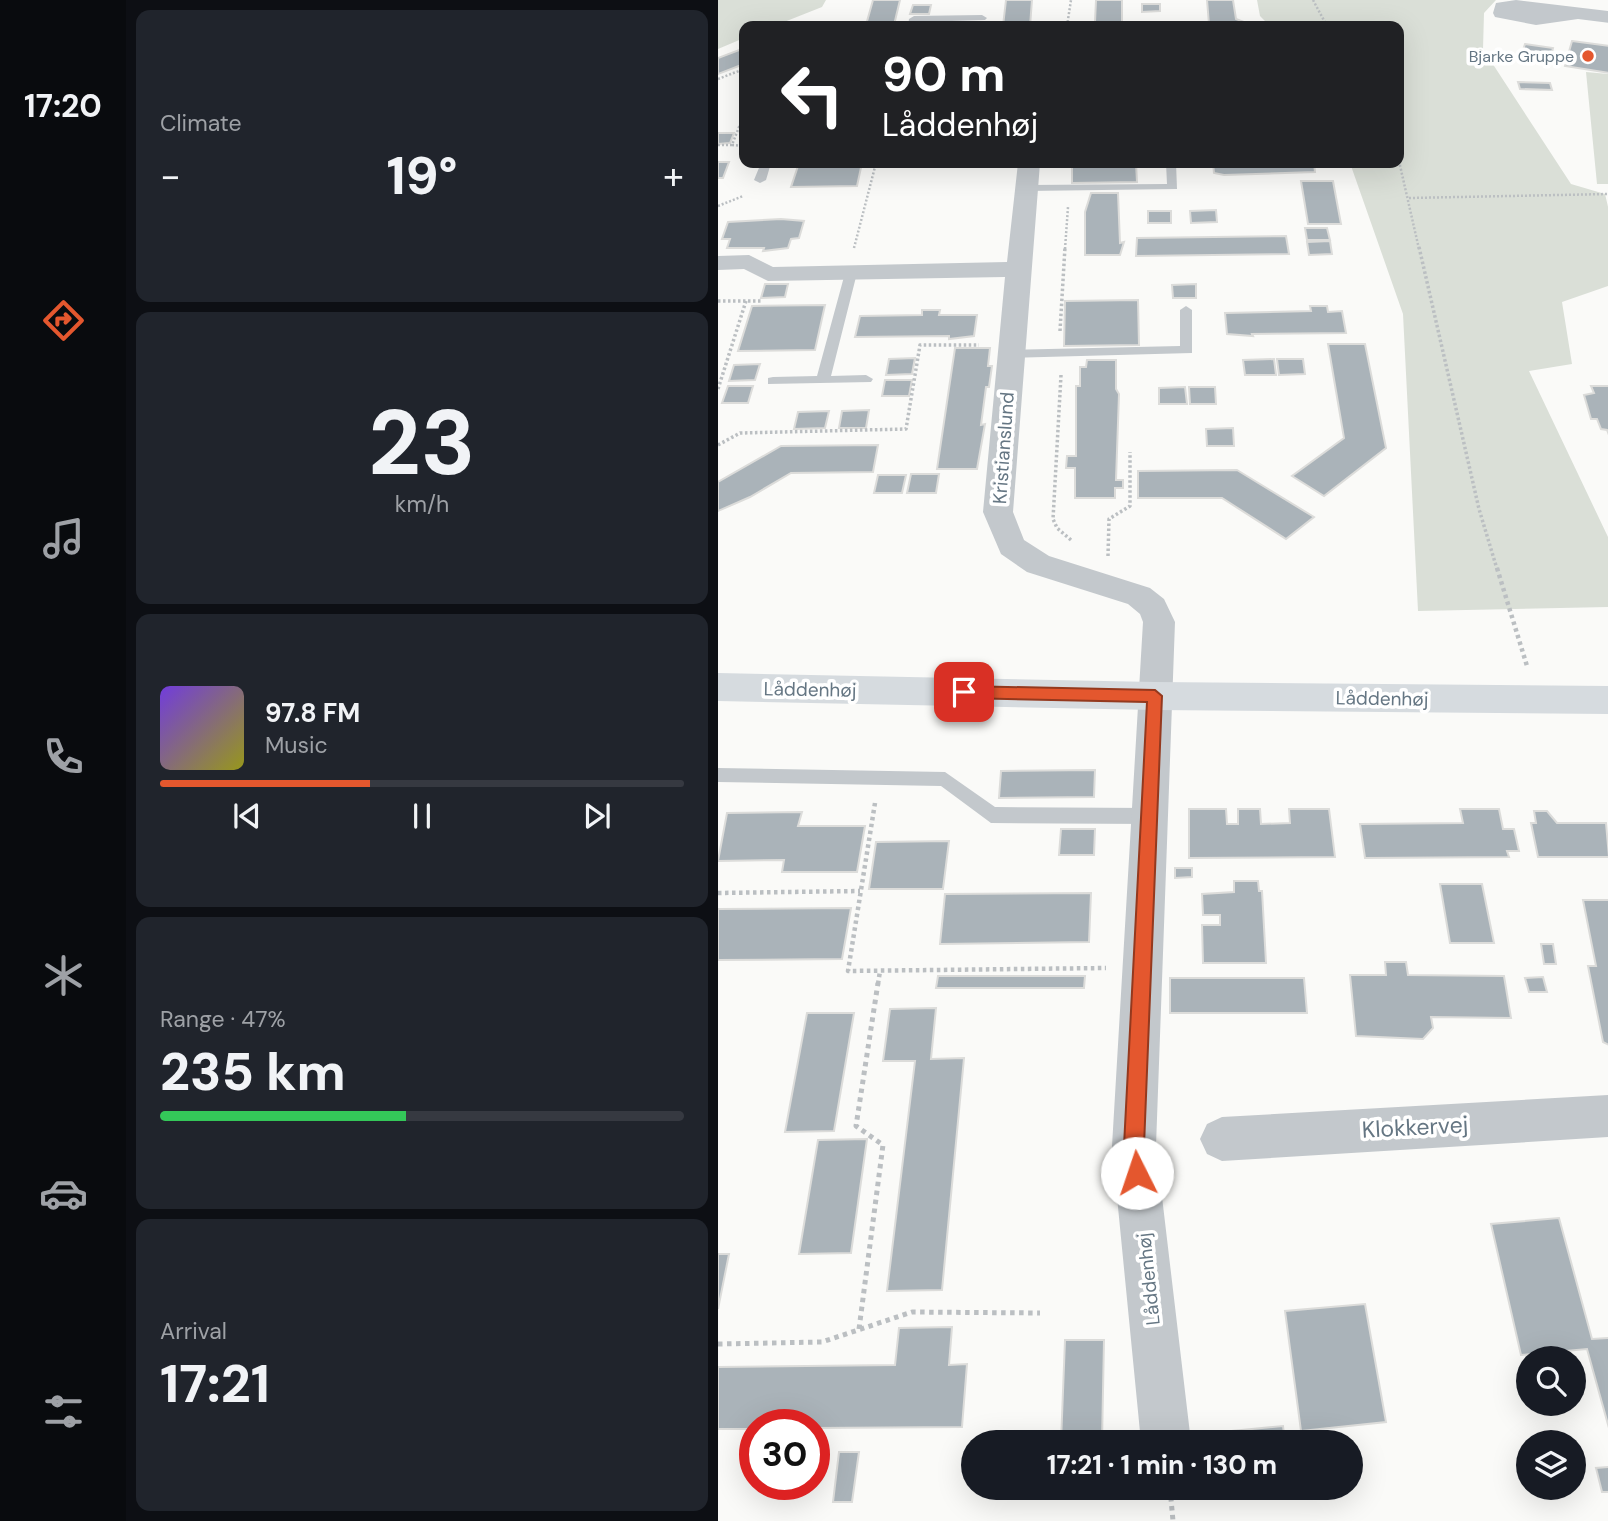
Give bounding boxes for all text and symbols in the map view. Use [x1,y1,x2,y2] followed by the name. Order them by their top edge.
[882,42,1005,106] text: 90 m
[1469,46,1574,67] place label: Bjarke Gruppe
[1580,48,1596,64] marker: Bjarke Gruppe
[767,49,858,140] icon: left
[24,85,102,127] text: 17:20
[882,104,1038,146] text: Låddenhøj
[160,108,242,138] text: Climate
[386,142,458,210] text: 19°
[160,151,181,201] text: −
[663,151,684,201] text: +
[39,296,88,345] icon: directions
[368,384,476,502] text: 23
[987,391,1020,505] street label: Kristianslund
[395,489,449,519] text: km/h
[39,514,88,563] icon: music
[934,662,994,722] pin
[945,673,983,711] icon: arrive
[763,676,857,703] street label: Låddenhøj
[1335,685,1429,712] street label: Låddenhøj
[265,696,360,730] text: 97.8 FM
[265,730,328,760] text: Music
[39,732,88,781] icon: phone
[228,797,266,835] icon: previous
[403,797,441,835] icon: pause
[578,797,616,835] icon: next
[39,951,88,1000] icon: climate
[160,1004,286,1034] text: Range · 47%
[160,1038,346,1106] text: 235 km
[1361,1109,1469,1145] street label: Klokkervej
[1100,1136,1174,1210] position arrow
[39,1169,88,1218] icon: car
[1131,1232,1166,1326] street label: Låddenhøj
[160,1316,227,1346] text: Arrival
[1516,1346,1586,1500] map controls
[1516,1346,1586,1416] button: search
[160,1350,270,1418] text: 17:21
[39,1387,88,1436] icon: filters
[739,1409,830,1500] speed limit sign: 30
[1516,1430,1586,1500] button: layers
[1047,1448,1277,1482] text: 17:21 · 1 min · 130 m

